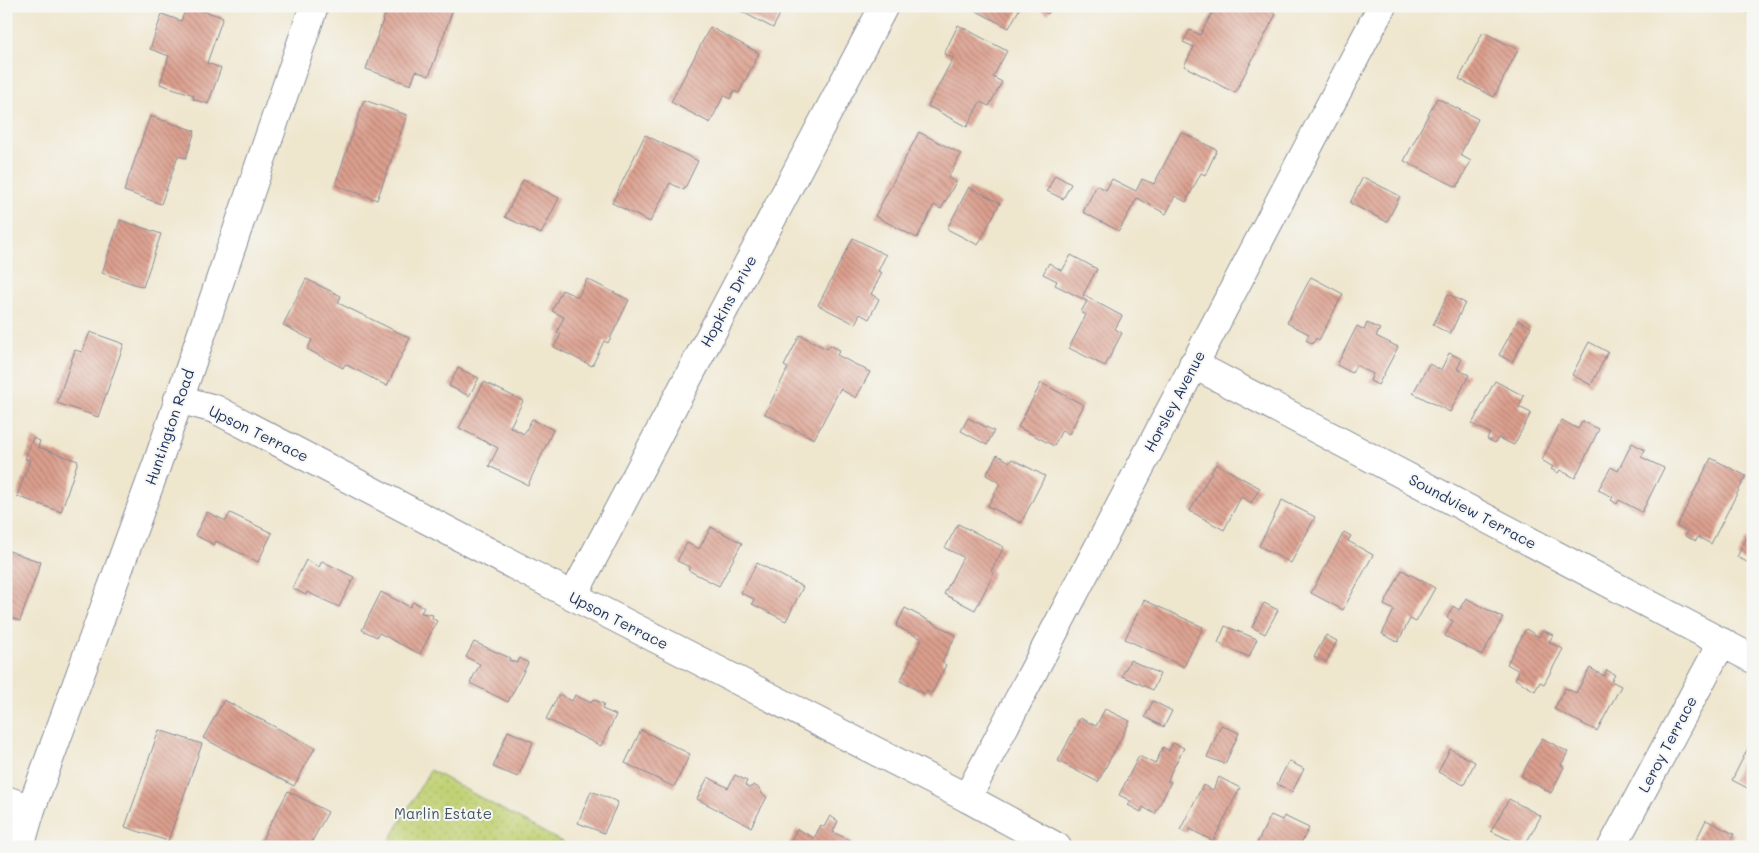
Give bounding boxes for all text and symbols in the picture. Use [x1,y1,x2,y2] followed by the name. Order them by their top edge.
[695,252,761,350] street label: Hopkins Drive
[1139,347,1209,455] street label: Horsley Avenue
[140,366,198,488] street label: Huntington Road
[206,400,312,466] street label: Upson Terrace
[1406,469,1540,553] street label: Soundview Terrace
[566,586,672,654] street label: Upson Terrace
[1633,692,1701,796] street label: Leroy Terrace
[394,803,492,823] park label: Marlin Estate

